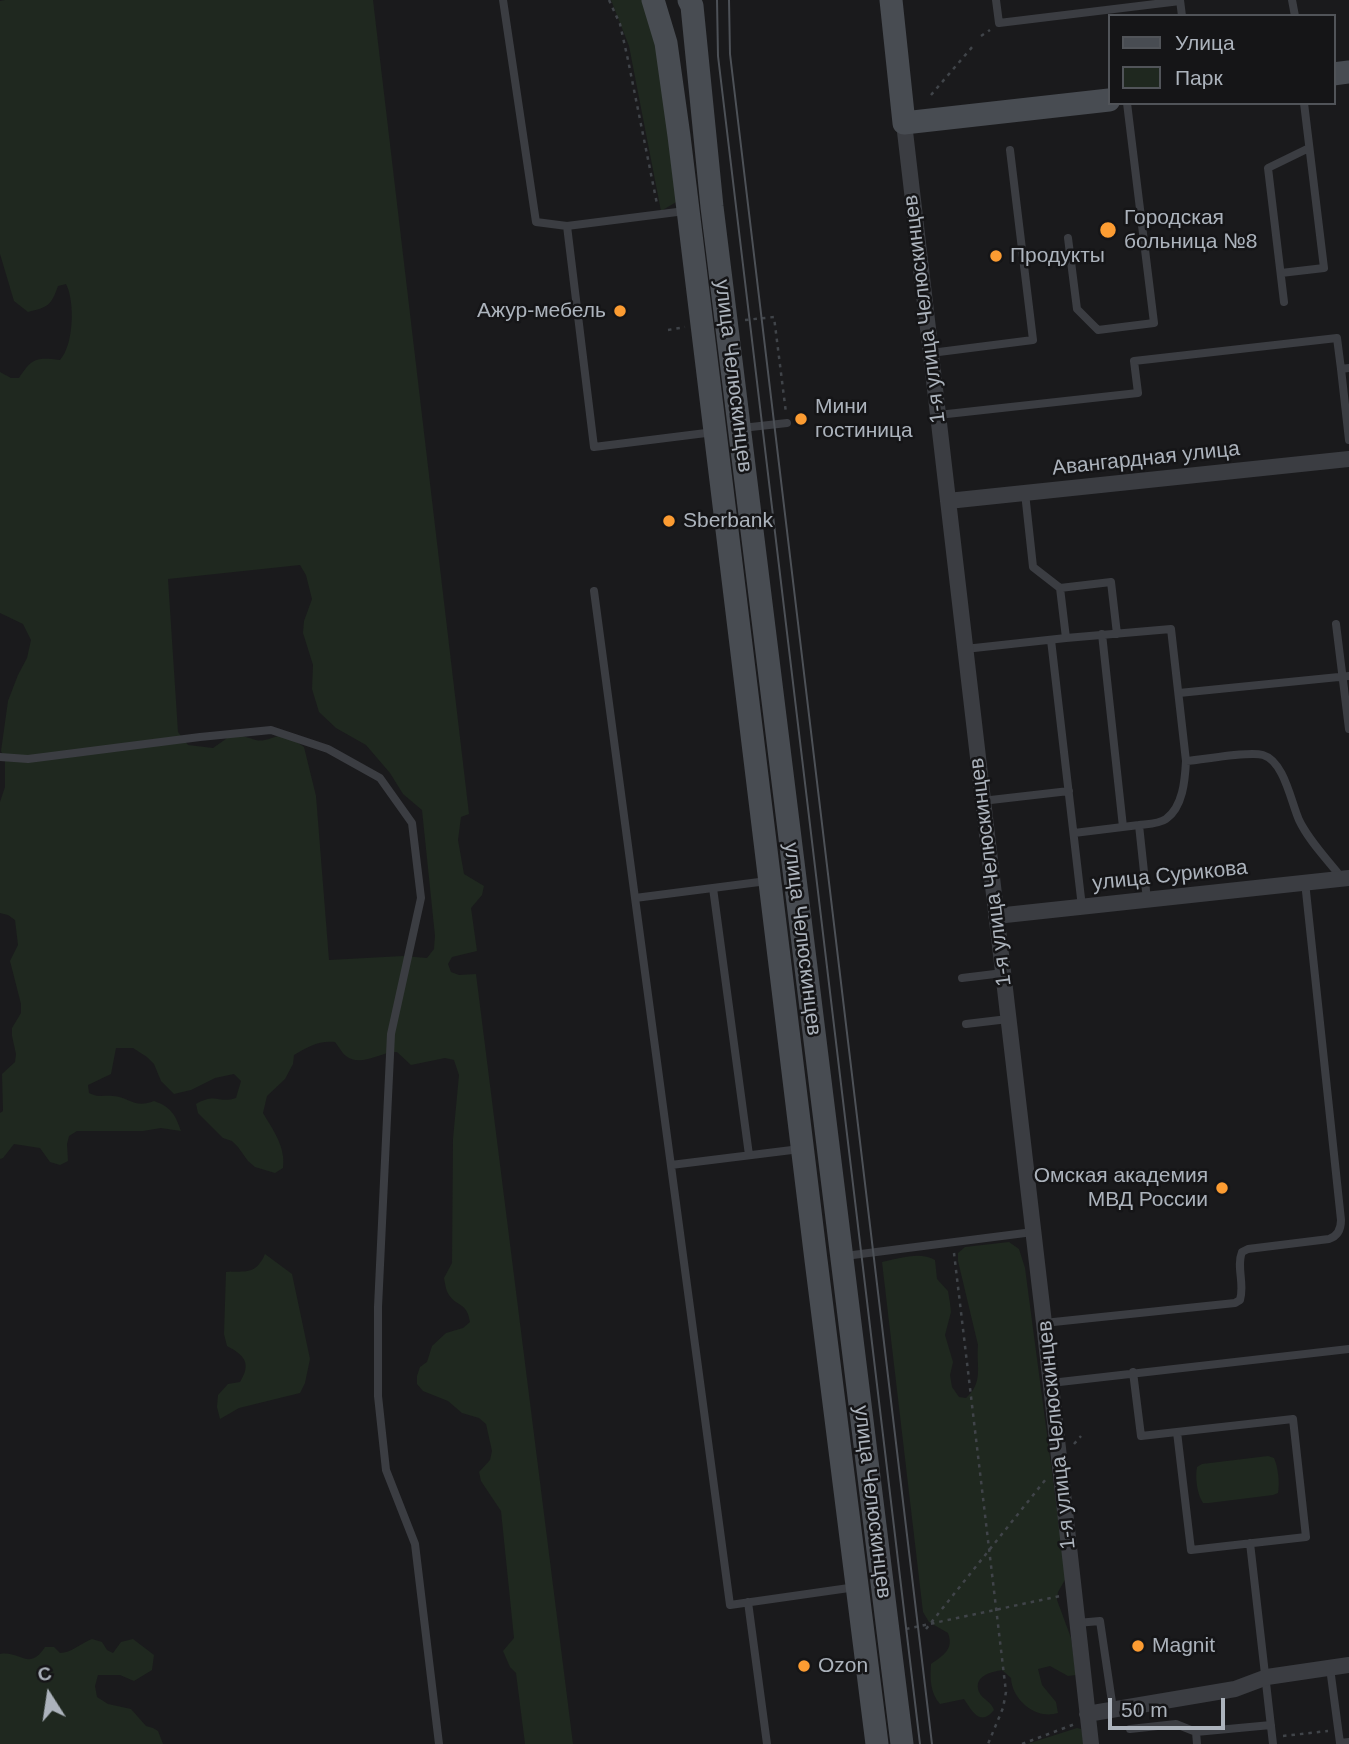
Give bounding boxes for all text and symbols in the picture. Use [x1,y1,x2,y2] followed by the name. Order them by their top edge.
[1108,14,1335,105] legend
[1175,31,1235,54] text: Улица
[1175,66,1223,89] text: Парк
[898,193,952,425] street label: 1-я улица Челюскинцев
[1124,205,1258,255] place label: Городская больница №8
[1098,220,1118,240] marker: Городская больница №8
[1010,243,1105,269] place label: Продукты
[988,248,1004,264] marker: Продукты
[709,278,757,474] street label: улица Челюскинцев
[477,298,606,324] place label: Ажур-мебель
[612,303,628,319] marker: Ажур-мебель
[815,394,913,444] place label: Мини гостиница
[793,411,809,427] marker: Мини гостиница
[1051,437,1241,481] street label: Авангардная улица
[683,508,773,534] place label: Sberbank
[661,513,677,529] marker: Sberbank
[964,756,1018,988] street label: 1-я улица Челюскинцев
[778,841,826,1037] street label: улица Челюскинцев
[1091,855,1249,897] street label: улица Сурикова
[1034,1163,1208,1213] place label: Омская академия МВД России
[1214,1180,1230,1196] marker: Омская академия МВД России
[1032,1319,1082,1551] street label: 1-я улица Челюскинцев
[848,1404,896,1600] street label: улица Челюскинцев
[1152,1633,1215,1659] place label: Magnit
[1130,1638,1146,1654] marker: Magnit
[818,1653,868,1679] place label: Ozon
[796,1658,812,1674] marker: Ozon
[14,1660,84,1730] north arrow
[36,1662,53,1686] text: С
[1111,1684,1228,1728] scale bar
[1121,1698,1168,1721] text: 50 m

